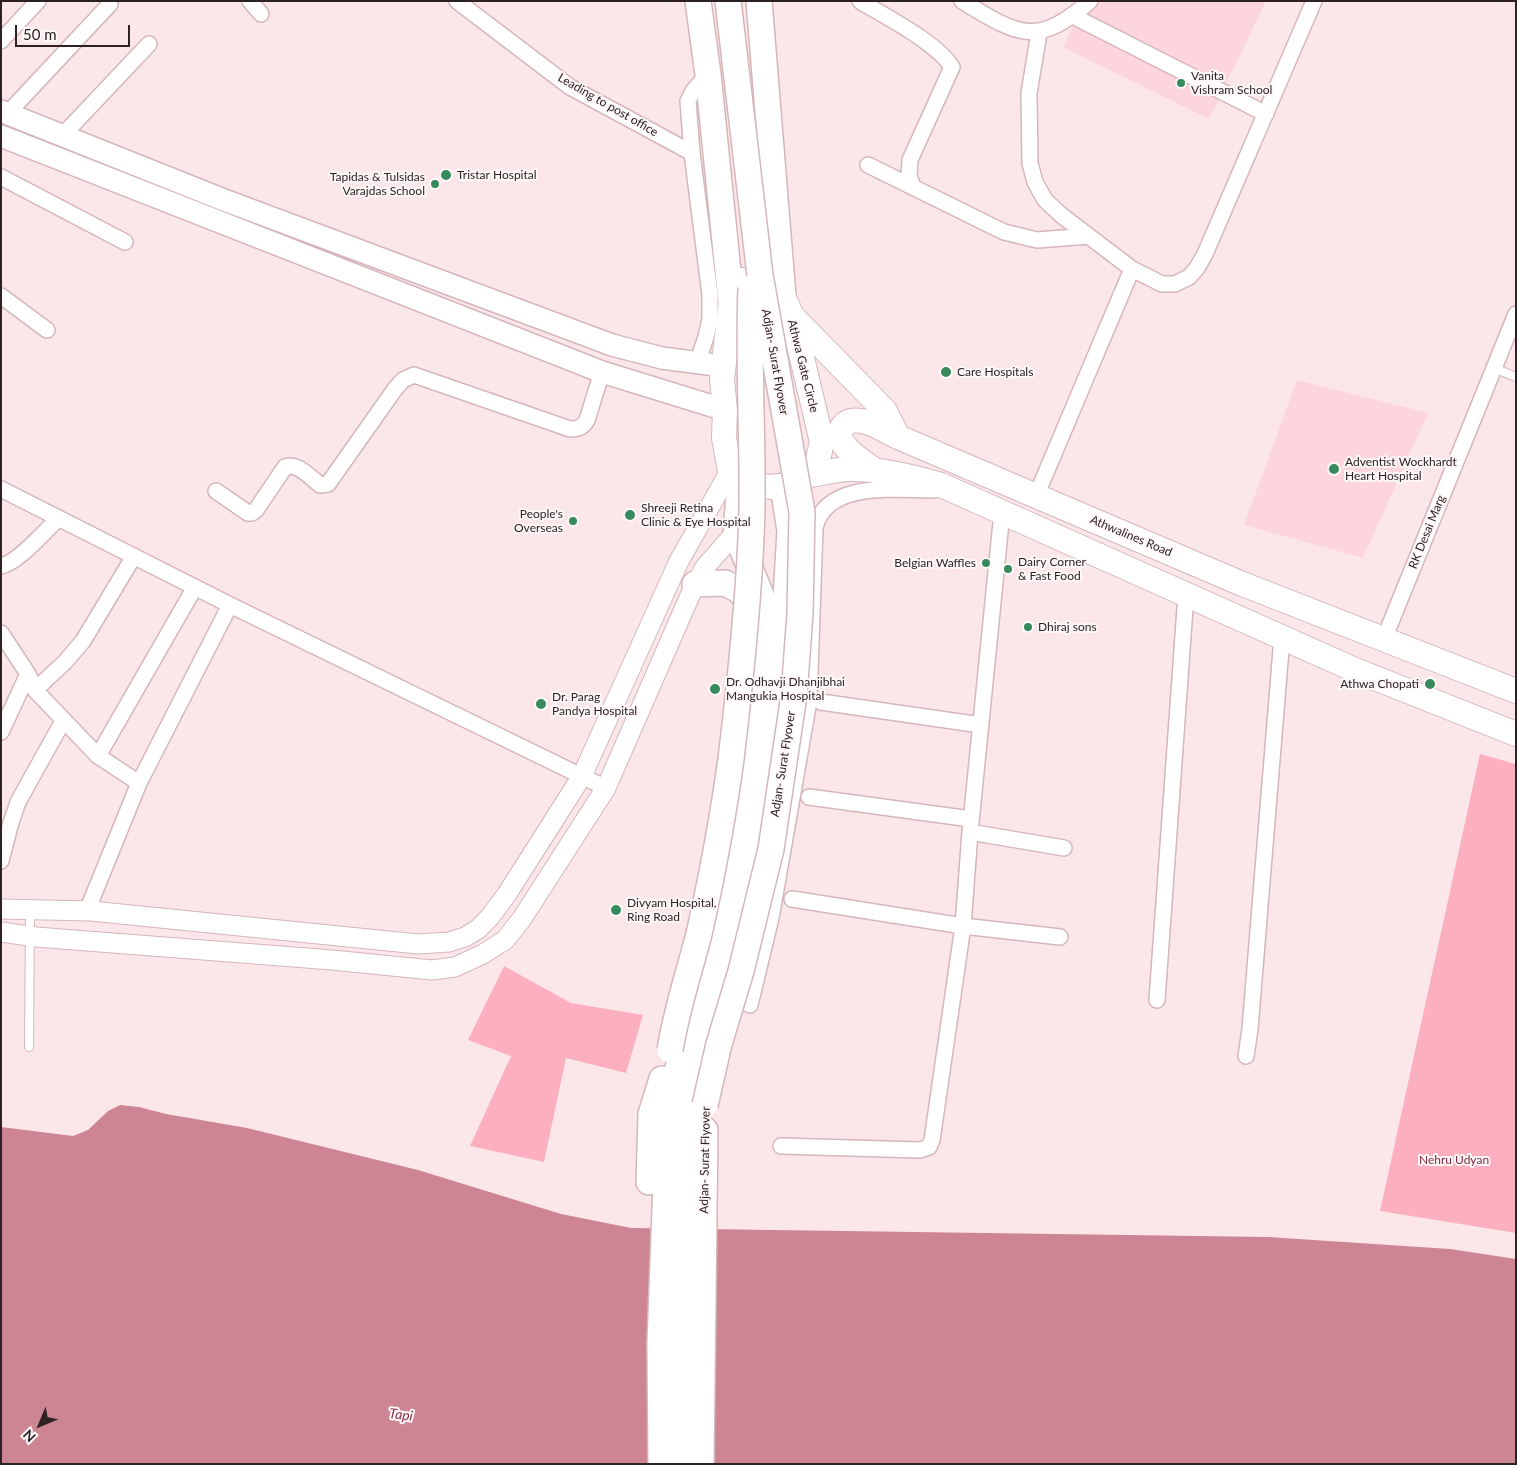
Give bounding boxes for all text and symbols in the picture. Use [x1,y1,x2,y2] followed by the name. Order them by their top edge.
[18,15,132,47] scale bar
[23,25,57,43] text: 50 m
[1191,69,1272,97] place label: Vanita Vishram School
[555,70,661,140] street label: Leading to post office
[1175,77,1187,89] marker: Vanita Vishram School
[439,168,453,182] marker: Tristar Hospital
[457,168,537,182] place label: Tristar Hospital
[330,170,425,198] place label: Tapidas & Tulsidas Varajdas School
[429,178,441,190] marker: Tapidas & Tulsidas Varajdas School
[759,308,791,416] street label: Adjan- Surat Flyover
[784,318,822,414] street label: Athwa Gate Circle
[939,365,953,379] marker: Care Hospitals
[957,365,1033,379] place label: Care Hospitals
[1345,455,1457,483] place label: Adventist Wockhardt Heart Hospital
[1327,462,1341,476] marker: Adventist Wockhardt Heart Hospital
[1406,493,1448,571] street label: RK Desai Marg
[641,501,750,529] place label: Shreeji Retina Clinic & Eye Hospital
[514,507,563,535] place label: People's Overseas
[623,508,637,522] marker: Shreeji Retina Clinic & Eye Hospital
[1088,512,1174,560] street label: Athwalines Road
[567,515,579,527] marker: People's Overseas
[1018,555,1086,583] place label: Dairy Corner & Fast Food
[894,556,976,570] place label: Belgian Waffles
[980,557,992,569] marker: Belgian Waffles
[1002,563,1014,575] marker: Dairy Corner & Fast Food
[1038,620,1097,634] place label: Dhiraj sons
[1022,621,1034,633] marker: Dhiraj sons
[726,675,845,703] place label: Dr. Odhavji Dhanjibhai Mangukia Hospital
[1340,677,1419,691] place label: Athwa Chopati
[1423,677,1437,691] marker: Athwa Chopati
[708,682,722,696] marker: Dr. Odhavji Dhanjibhai Mangukia Hospital
[552,690,637,718] place label: Dr. Parag Pandya Hospital
[534,697,548,711] marker: Dr. Parag Pandya Hospital
[767,710,799,818] street label: Adjan- Surat Flyover
[627,896,716,924] place label: Divyam Hospital, Ring Road
[609,903,623,917] marker: Divyam Hospital, Ring Road
[697,1106,713,1214] street label: Adjan- Surat Flyover
[1419,1153,1489,1167] park label: Nehru Udyan
[15,1400,65,1450] north arrow
[388,1405,414,1425] water label: Tapi
[19,1426,39,1446] text: N

